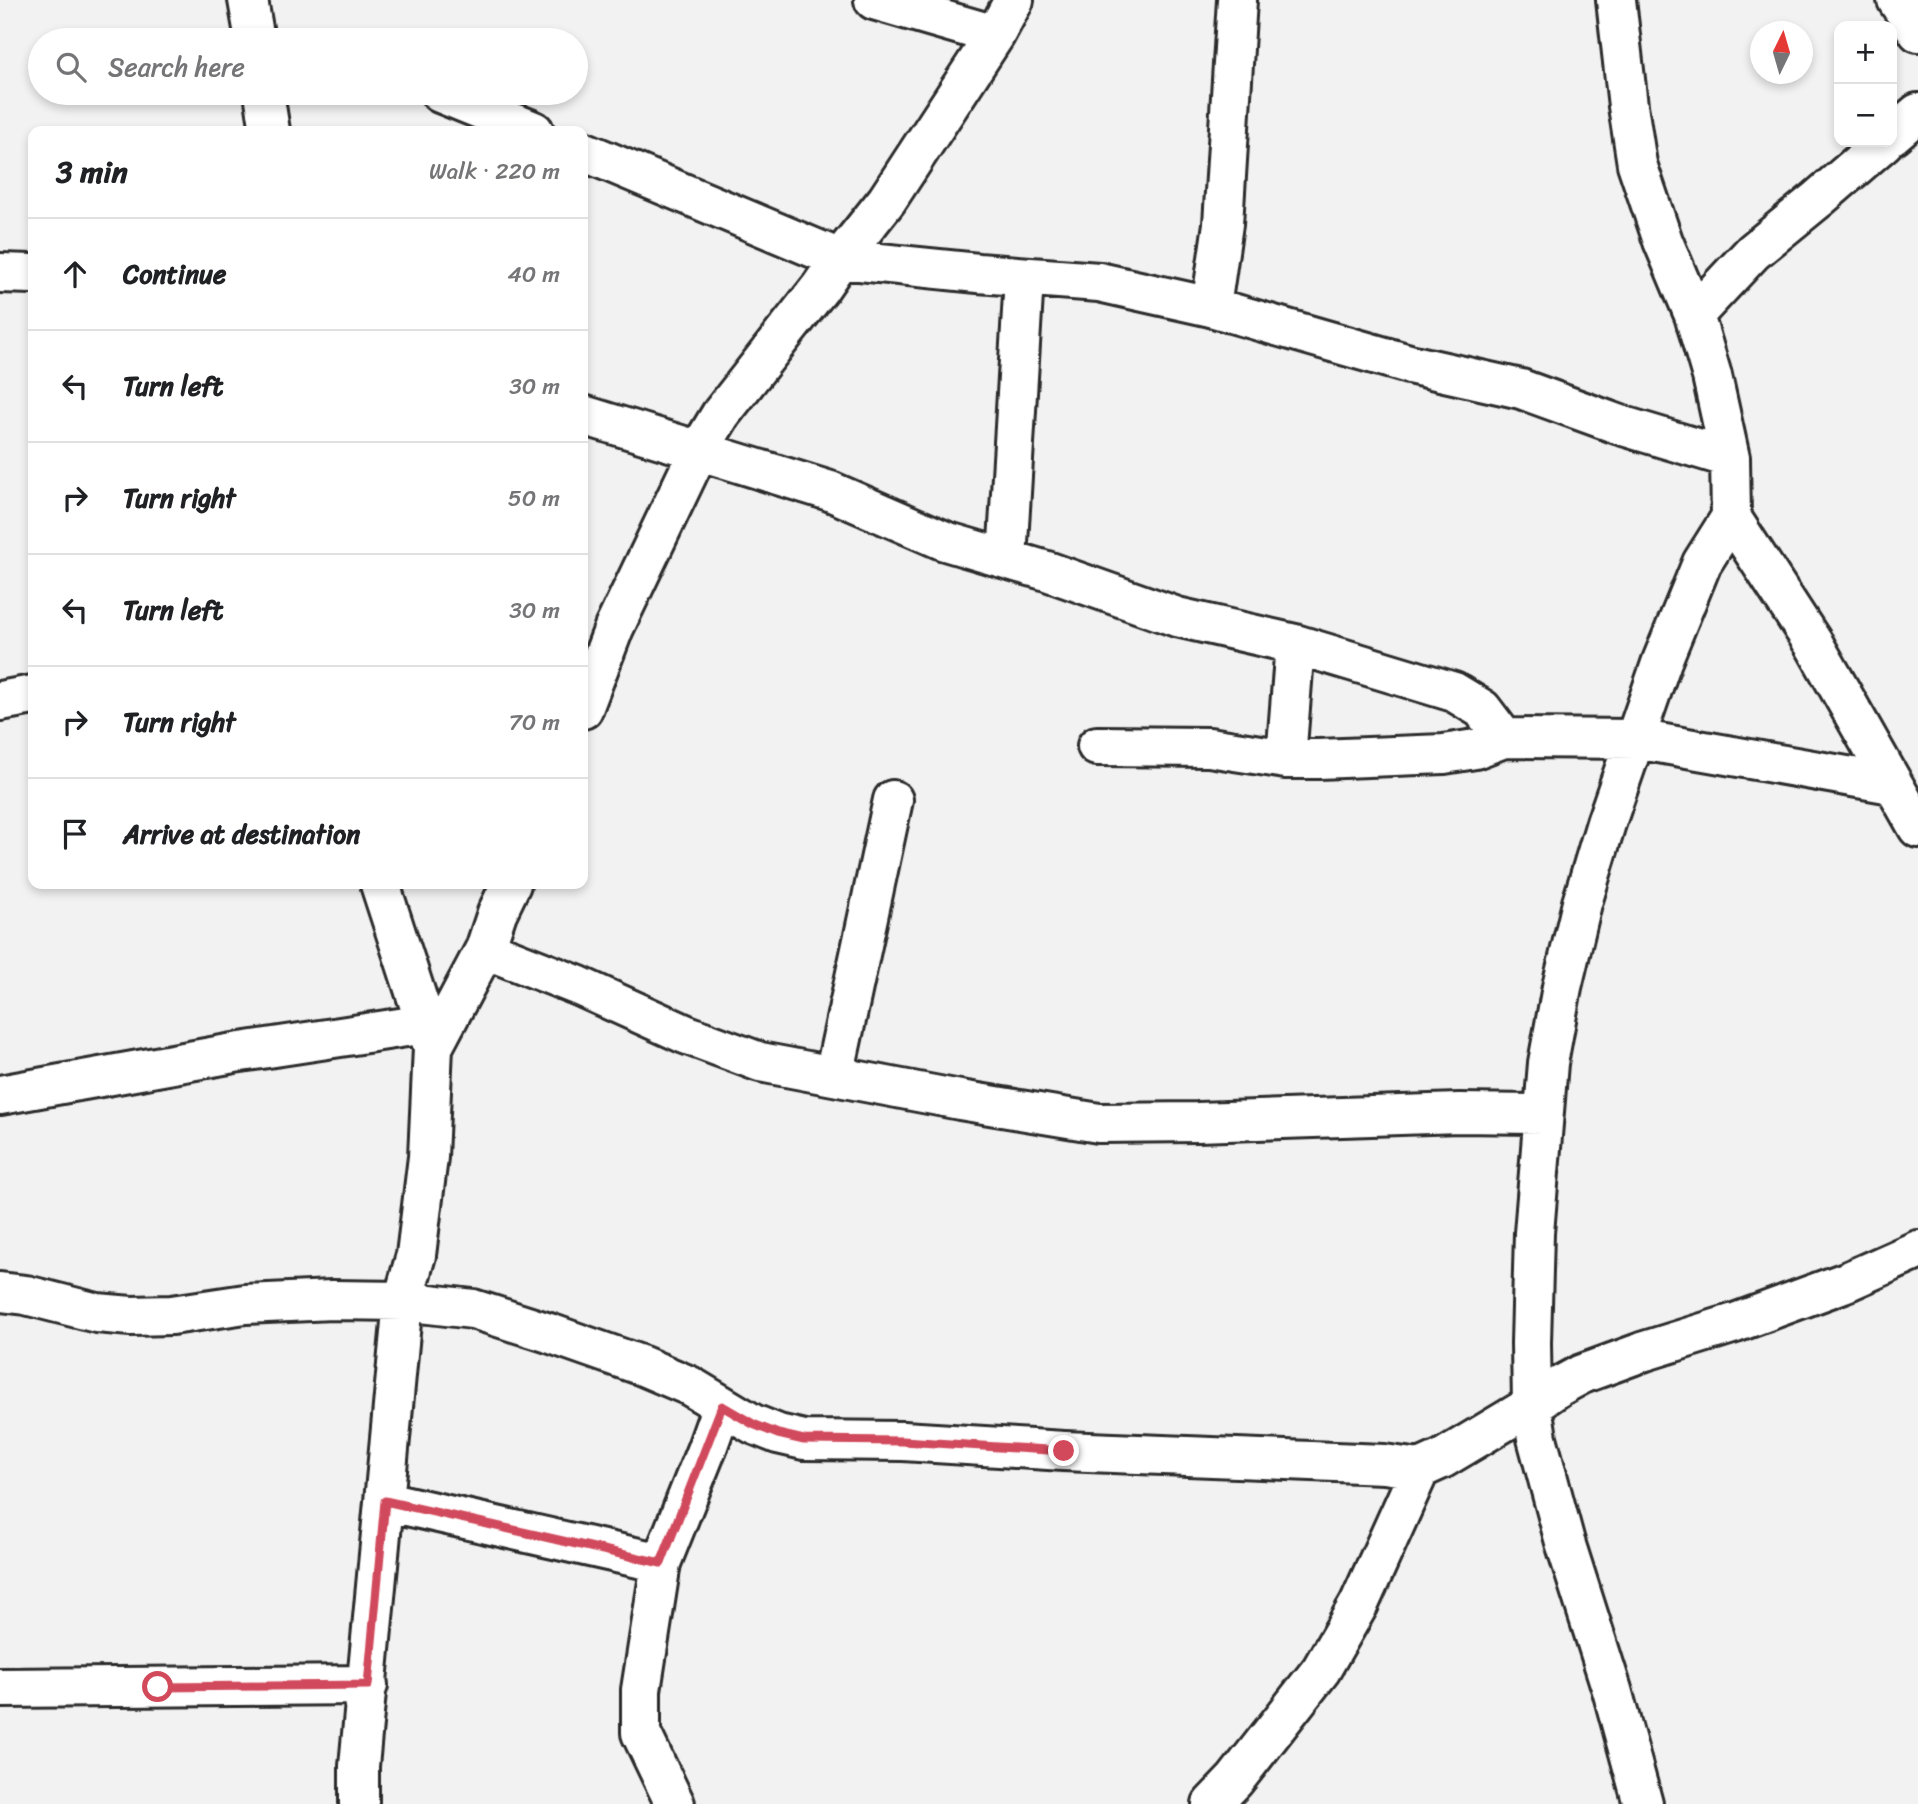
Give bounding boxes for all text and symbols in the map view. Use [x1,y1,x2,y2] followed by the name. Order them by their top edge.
[1750,21,1813,84] north arrow
[1834,21,1897,147] map controls
[1834,21,1897,84] button: +
[28,28,588,105] search box
[108,44,245,90] text: Search here
[52,48,90,86] icon: search
[1834,84,1897,147] button: −
[56,145,128,199] text: 3 min
[429,151,560,192] text: Walk · 220 m
[123,251,226,297] text: Continue
[507,254,560,295] text: 40 m
[56,255,94,293] icon: ahead
[123,363,223,409] text: Turn left
[509,366,560,407] text: 30 m
[56,367,94,405] icon: left
[123,475,236,521] text: Turn right
[508,478,560,519] text: 50 m
[56,479,94,517] icon: right
[123,587,223,633] text: Turn left
[509,590,560,631] text: 30 m
[56,591,94,629] icon: left
[123,699,236,745] text: Turn right
[509,702,560,743] text: 70 m
[56,703,94,741] icon: right
[123,811,360,857] text: Arrive at destination
[56,815,94,853] icon: arrive
[1048,1435,1079,1466] route end
[142,1671,173,1702] route start

